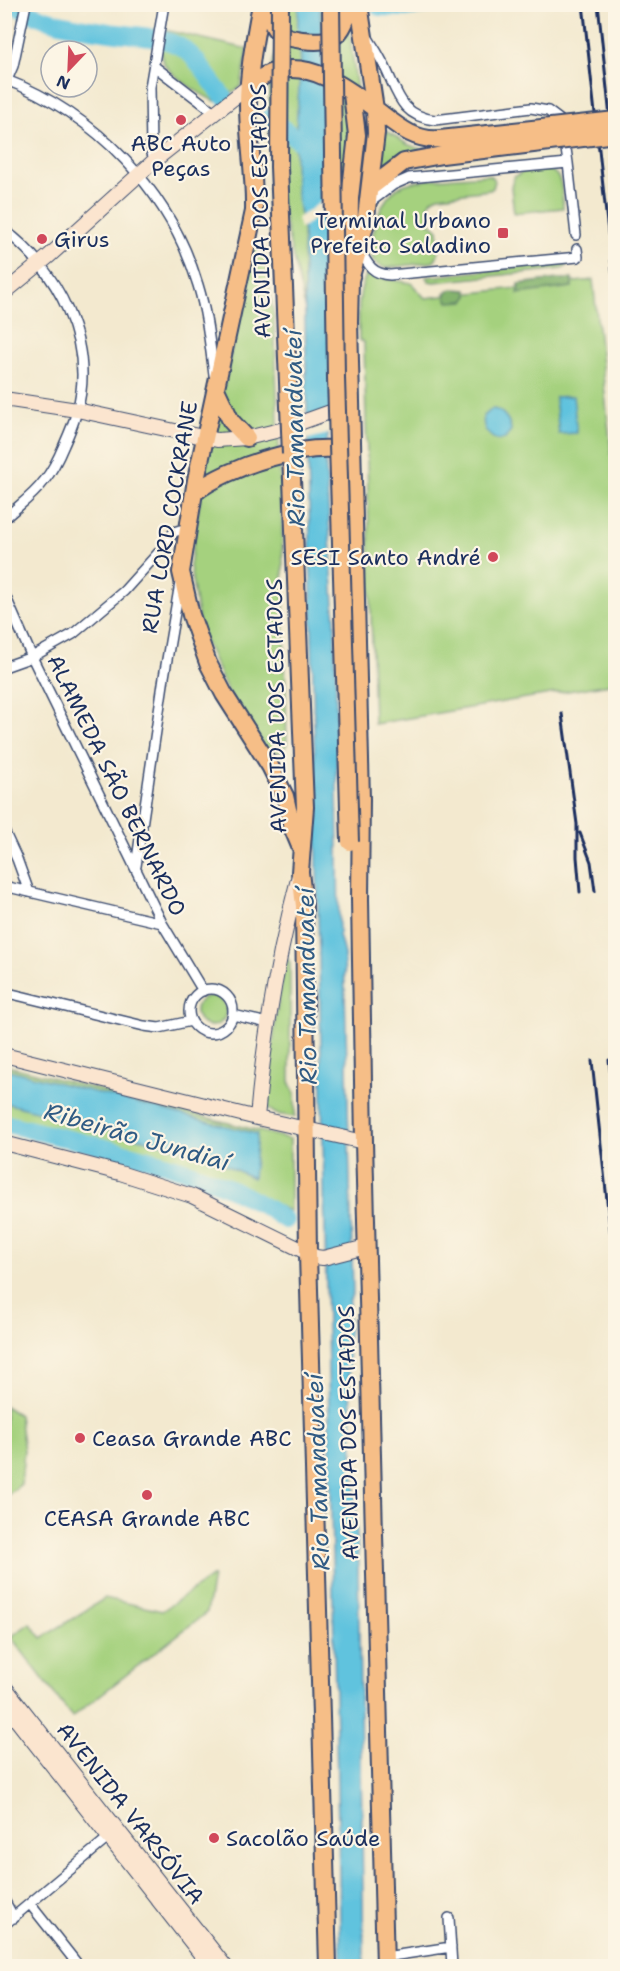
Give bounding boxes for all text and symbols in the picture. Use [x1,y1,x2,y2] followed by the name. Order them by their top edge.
[39,39,99,99] north arrow
[53,70,73,94] text: N
[244,83,277,339] street label: AVENIDA DOS ESTADOS
[174,113,188,127] marker: ABC Auto Peças
[131,129,231,183] place label: ABC Auto Peças
[310,206,491,260] place label: Terminal Urbano Prefeito Saladino
[54,225,110,254] place label: Girus
[496,226,510,240] marker: Terminal Urbano Prefeito Saladino
[35,232,49,246] marker: Girus
[277,327,313,527] water label: Rio Tamanduateí
[135,399,204,636] street label: RUA LORD COCKRANE
[290,543,481,572] place label: SESI Santo André
[486,550,500,564] marker: SESI Santo André
[260,578,293,834] street label: AVENIDA DOS ESTADOS
[40,650,193,921] street label: ALAMEDA SÃO BERNARDO
[289,885,325,1085] water label: Rio Tamanduateí
[41,1095,236,1179] water label: Ribeirão Jundiaí
[332,1305,365,1561] street label: AVENIDA DOS ESTADOS
[298,1371,337,1571] water label: Rio Tamanduateí
[92,1424,292,1453] place label: Ceasa Grande ABC
[73,1431,87,1445] marker: Ceasa Grande ABC
[140,1488,154,1502] marker: CEASA Grande ABC
[44,1504,250,1533] place label: CEASA Grande ABC
[50,1716,211,1911] street label: AVENIDA VARSÓVIA
[226,1824,380,1853] place label: Sacolão Saúde
[207,1831,221,1845] marker: Sacolão Saúde

